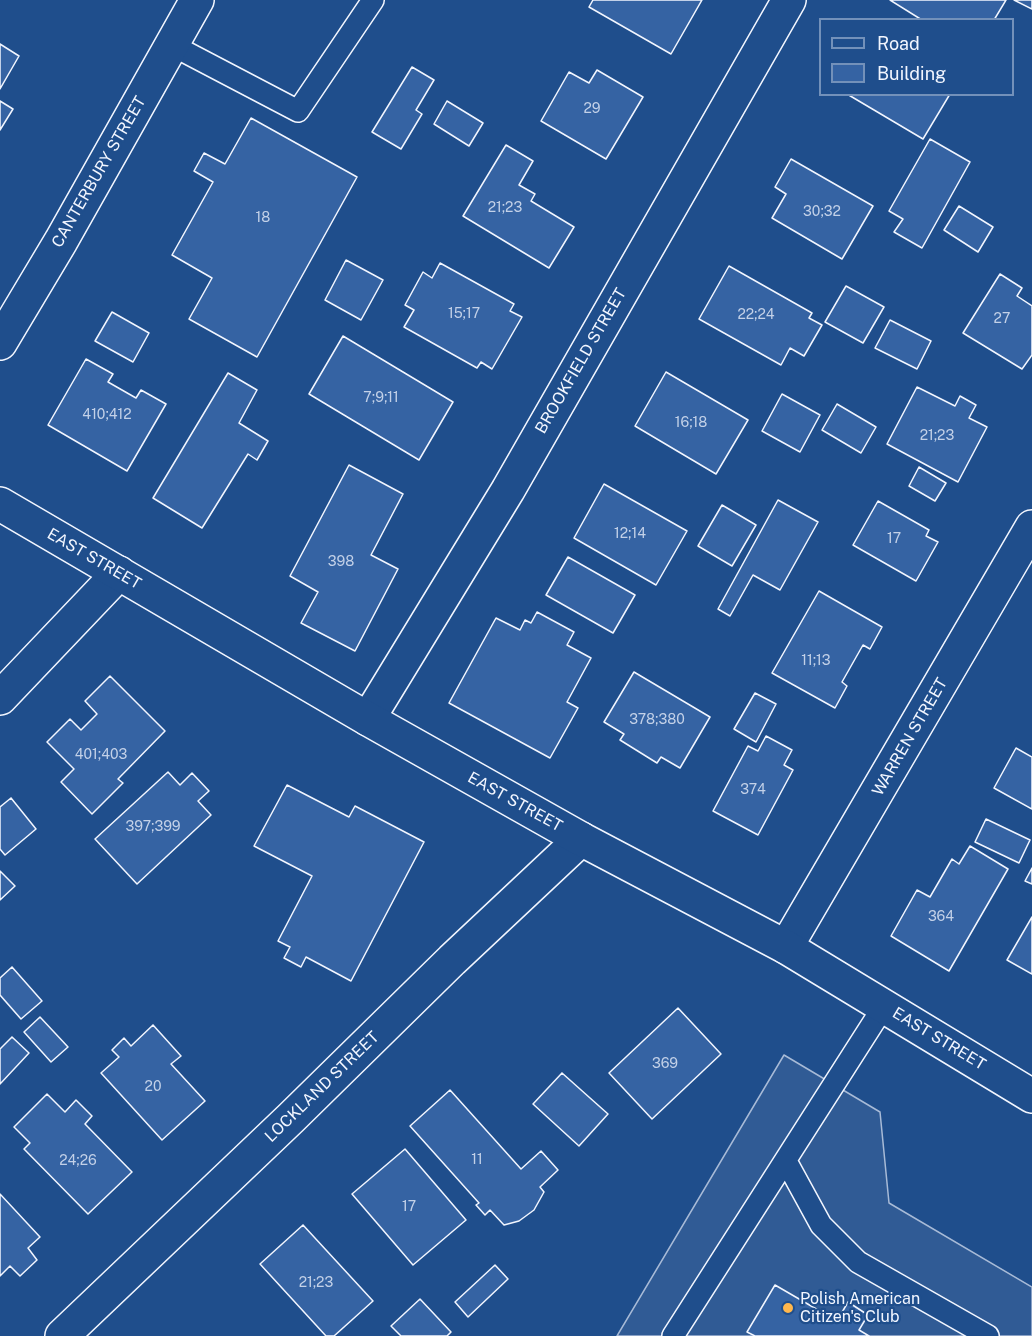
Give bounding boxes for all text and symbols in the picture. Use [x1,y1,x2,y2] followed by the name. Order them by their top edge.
[819,18,1014,96] legend
[877,33,920,54] text: Road
[877,63,946,84] text: Building
[48,93,150,251] street label: CANTERBURY STREET
[583,101,601,117] house number: 29
[488,200,522,216] house number: 21;23
[803,204,841,220] house number: 30;32
[256,210,270,226] house number: 18
[532,285,630,437] street label: BROOKFIELD STREET
[448,306,480,322] house number: 15;17
[737,307,775,323] house number: 22;24
[994,311,1010,327] house number: 27
[363,390,399,406] house number: 7;9;11
[82,407,132,423] house number: 410;412
[675,415,707,431] house number: 16;18
[920,428,954,444] house number: 21;23
[44,524,144,594] street label: EAST STREET
[614,526,646,542] house number: 12;14
[887,531,901,547] house number: 17
[328,554,354,570] house number: 398
[801,653,831,669] house number: 11;13
[868,675,952,799] street label: WARREN STREET
[629,712,685,728] house number: 378;380
[75,747,127,763] house number: 401;403
[464,768,566,836] street label: EAST STREET
[740,782,766,798] house number: 374
[125,819,181,835] house number: 397;399
[928,909,954,925] house number: 364
[889,1004,989,1074] street label: EAST STREET
[261,1028,383,1146] street label: LOCKLAND STREET
[652,1056,678,1072] house number: 369
[145,1079,161,1095] house number: 20
[471,1152,483,1168] house number: 11
[59,1153,97,1169] house number: 24;26
[402,1199,416,1215] house number: 17
[299,1275,333,1291] house number: 21;23
[800,1289,920,1327] place label: Polish American Citizen's Club
[781,1301,795,1315] marker: Polish American Citizen's Club

